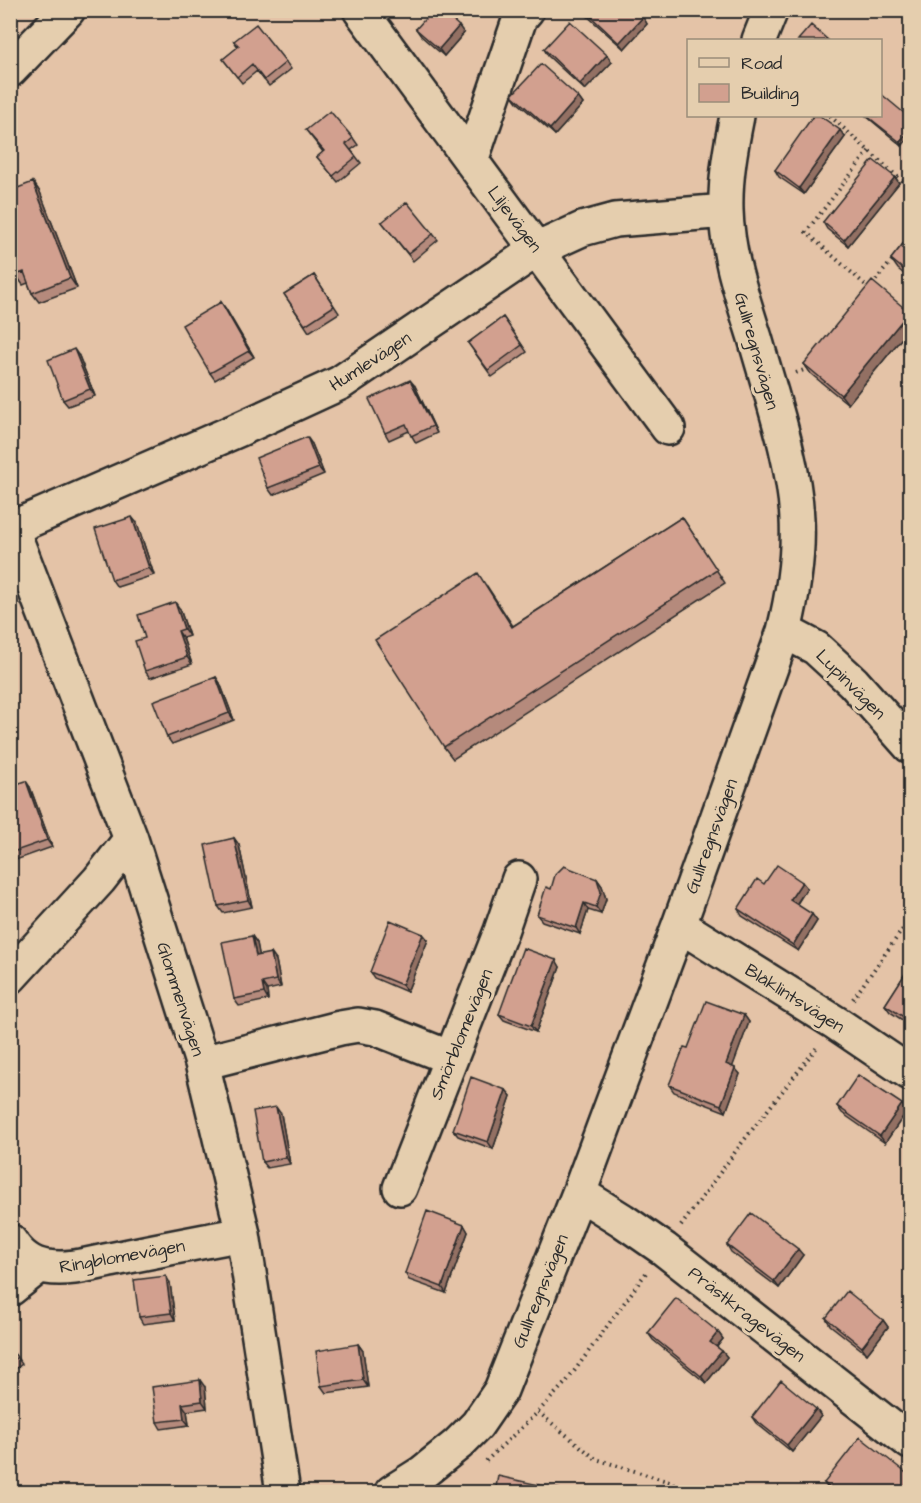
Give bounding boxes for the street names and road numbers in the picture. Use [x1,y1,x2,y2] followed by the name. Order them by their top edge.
[481,181,548,258] street label: Liljevägen
[727,290,785,413] street label: Gullregnsvägen
[324,326,417,398] street label: Humlevägen
[809,644,891,726] street label: Lupinvägen
[679,775,745,898] street label: Gullregnsvägen
[149,939,211,1060] street label: Glommenvägen
[740,958,849,1040] street label: Blåklintsvägen
[424,965,500,1104] street label: Smörblomevägen
[506,1231,576,1352] street label: Gullregnsvägen
[57,1233,187,1281] street label: Ringblomevägen
[682,1261,811,1369] street label: Prästkragevägen

